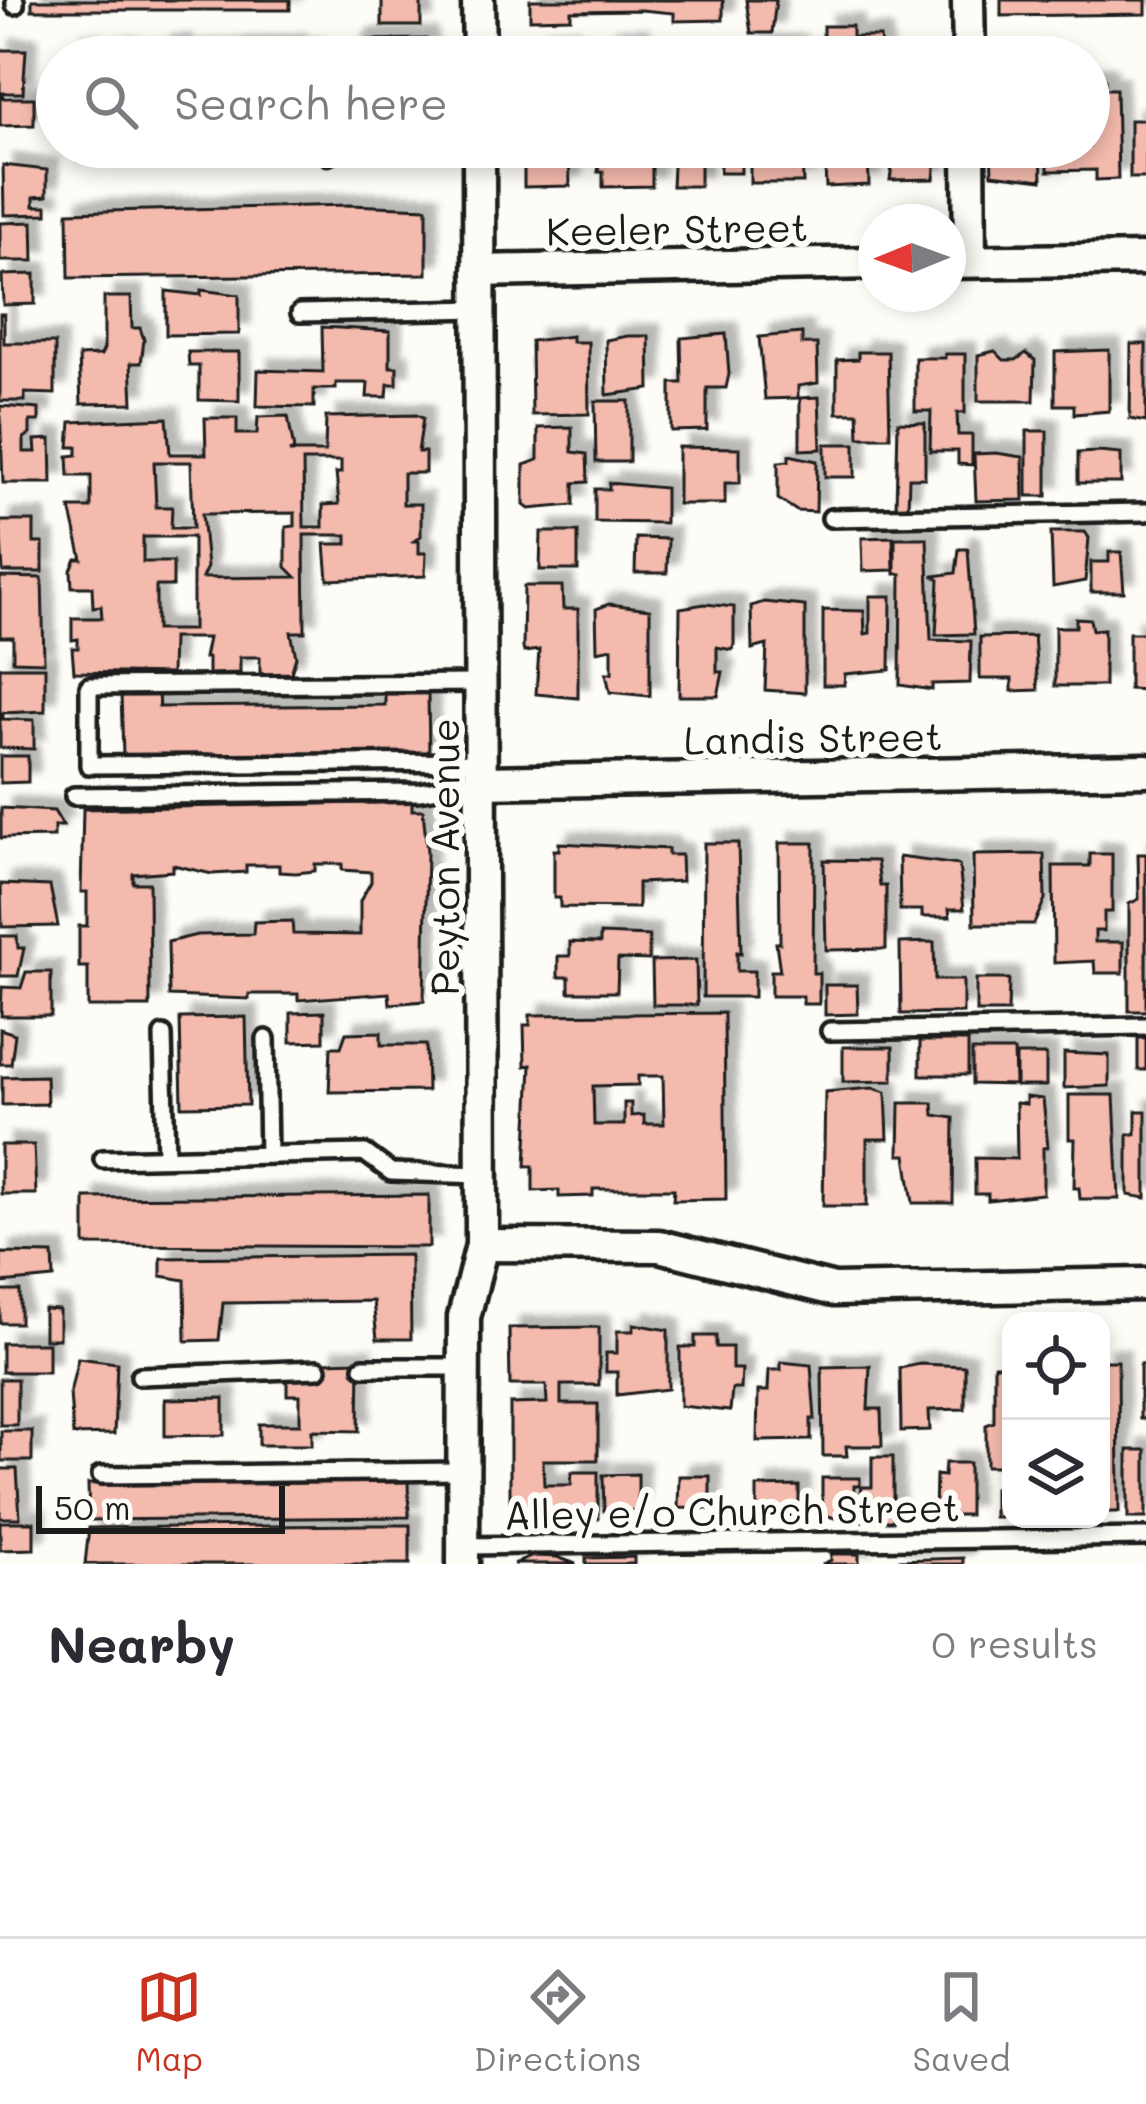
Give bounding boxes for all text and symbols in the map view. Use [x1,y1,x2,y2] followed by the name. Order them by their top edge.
[36,36,1110,168] search box
[78,69,144,135] icon: search
[174,73,448,131] text: Search here
[546,200,808,256] street label: Keeler Street
[858,204,966,312] north arrow
[683,709,943,765] street label: Landis Street
[418,718,469,996] street label: Peyton Avenue
[1002,1312,1110,1528] map controls
[1002,1312,1110,1420] button: locate
[1002,1420,1110,1528] button: layers
[36,1480,285,1533] scale bar
[504,1481,960,1539] street label: Alley e/o Church Street
[54,1485,130,1528] text: 50 m
[48,1609,235,1676] text: Nearby
[932,1617,1098,1668] text: 0 results
[136,1964,203,2079] tab: Map
[474,1964,641,2079] tab: Directions
[913,1964,1010,2079] tab: Saved

